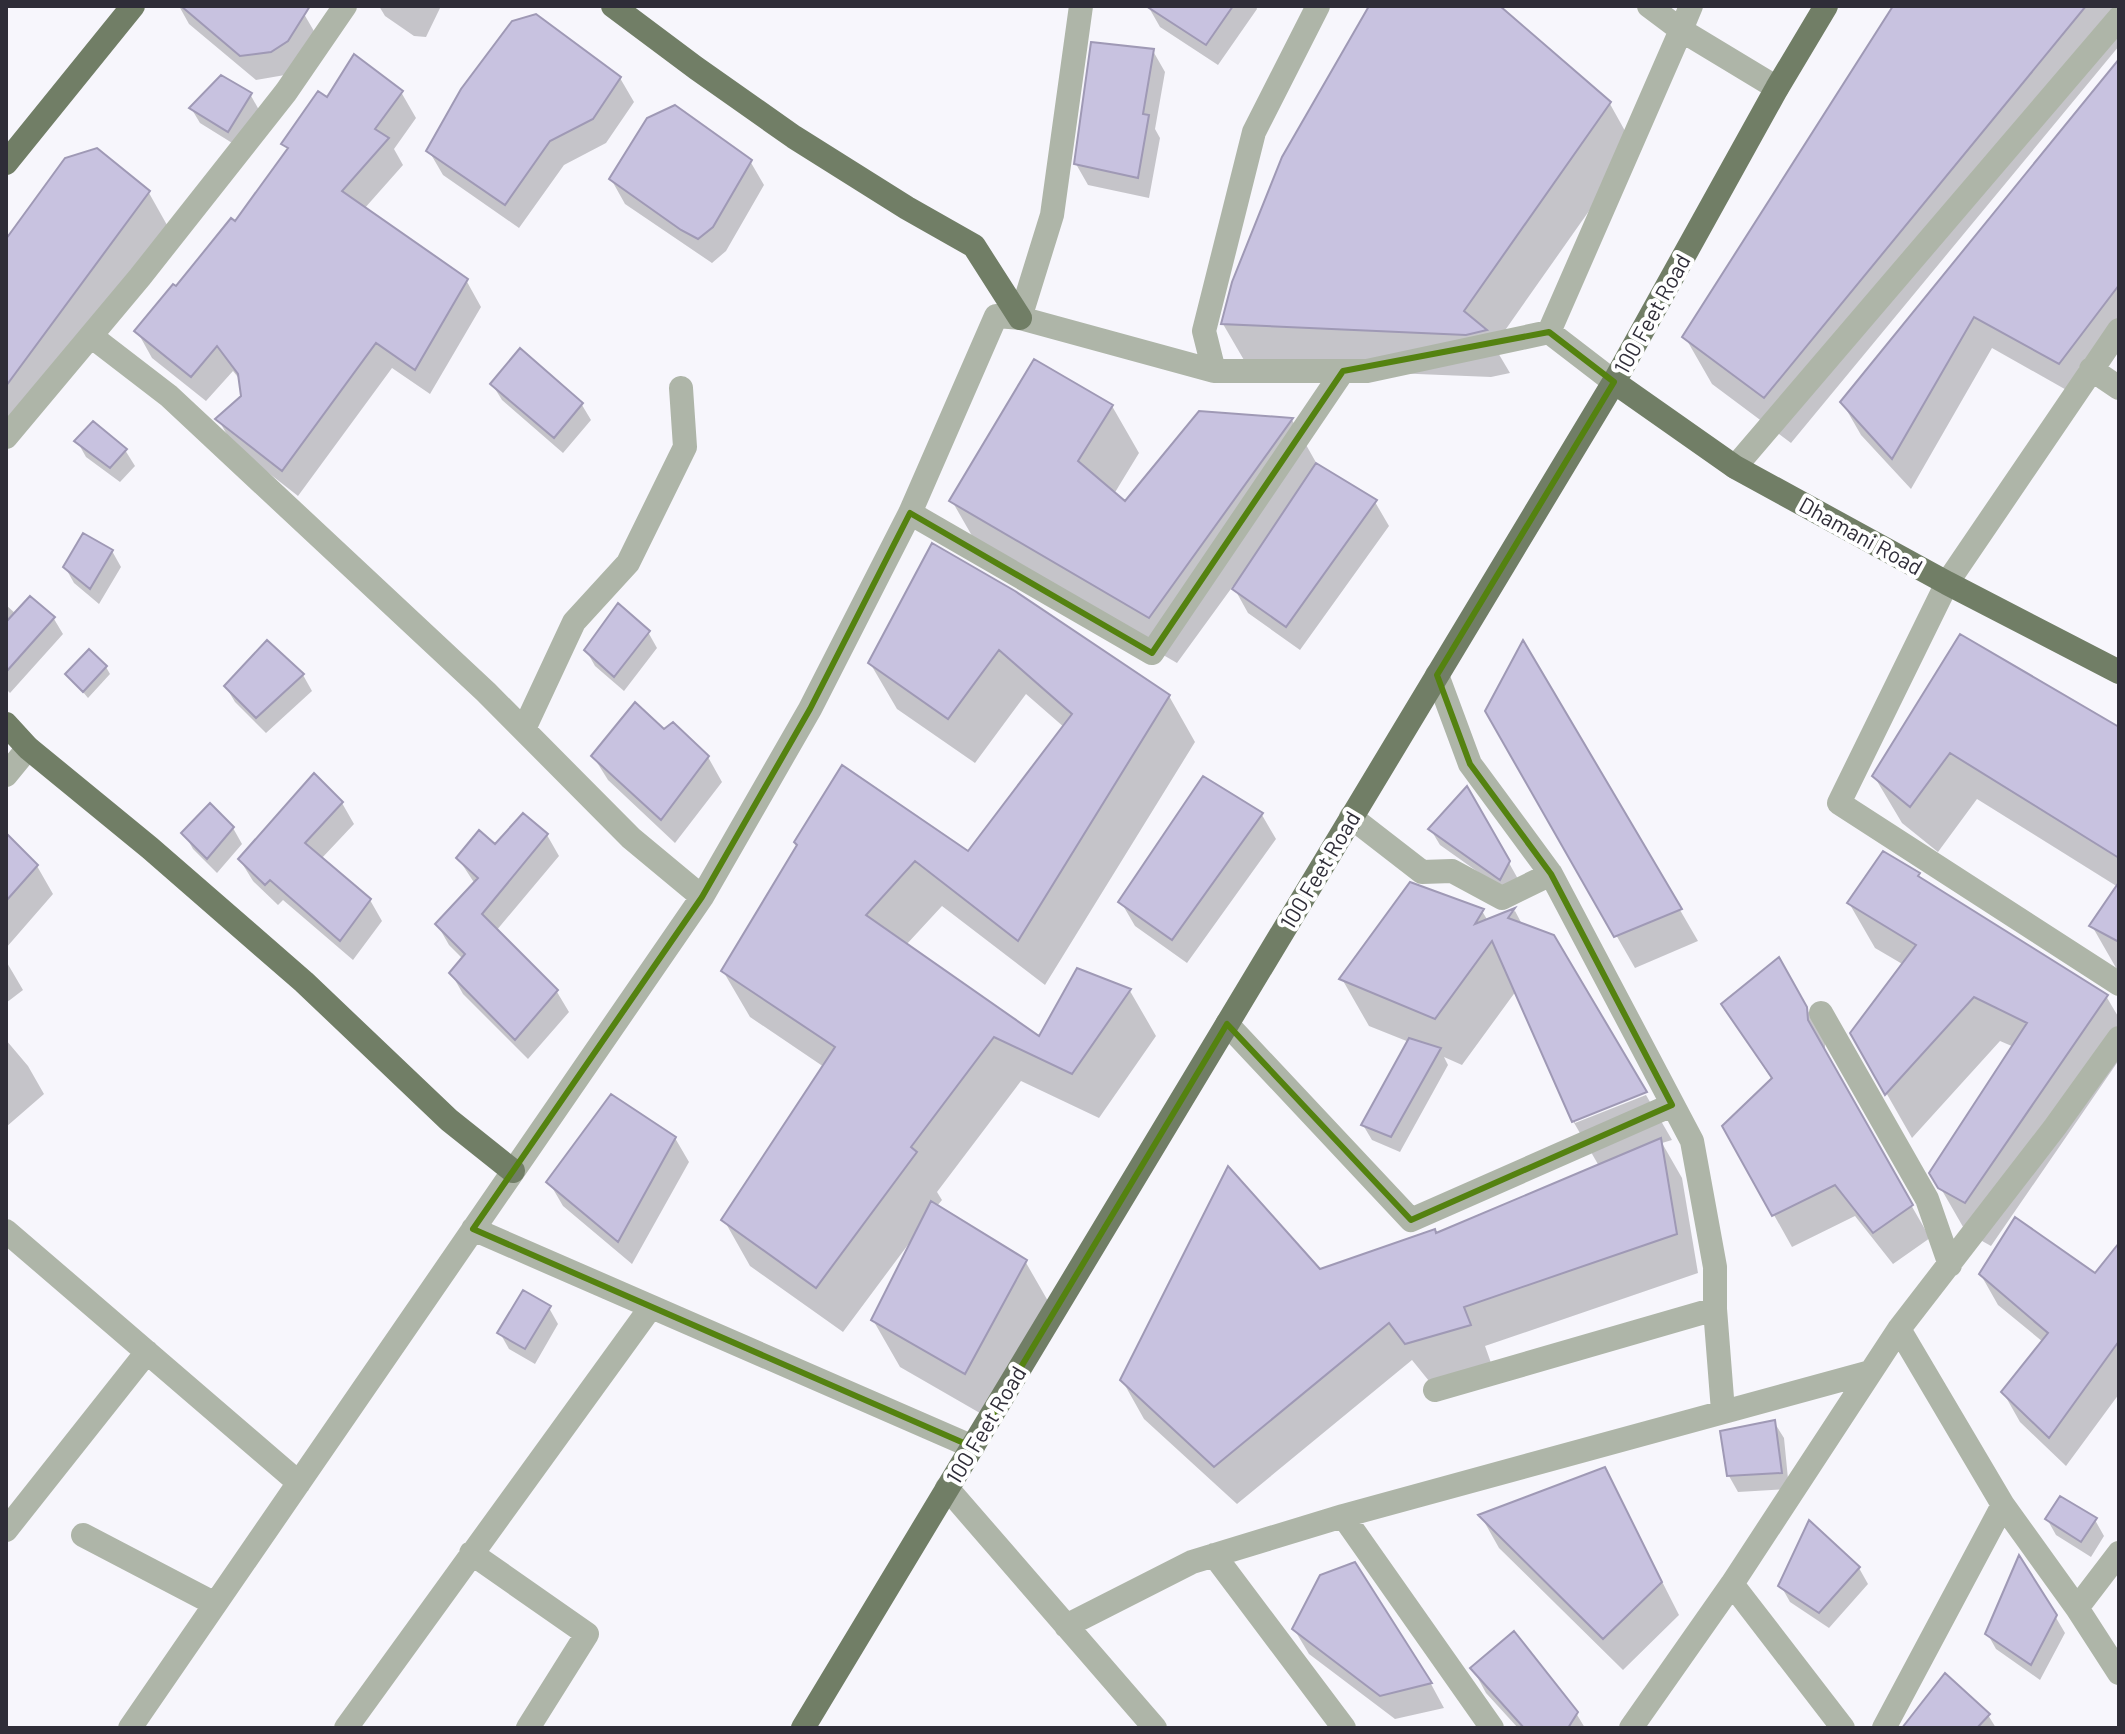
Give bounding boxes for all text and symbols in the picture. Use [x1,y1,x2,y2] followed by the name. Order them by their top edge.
[1608,249,1695,378] street label: 100 Feet Road
[1795,491,1928,580] street label: Dhamani Road
[1274,806,1365,933] street label: 100 Feet Road
[940,1361,1031,1488] street label: 100 Feet Road

